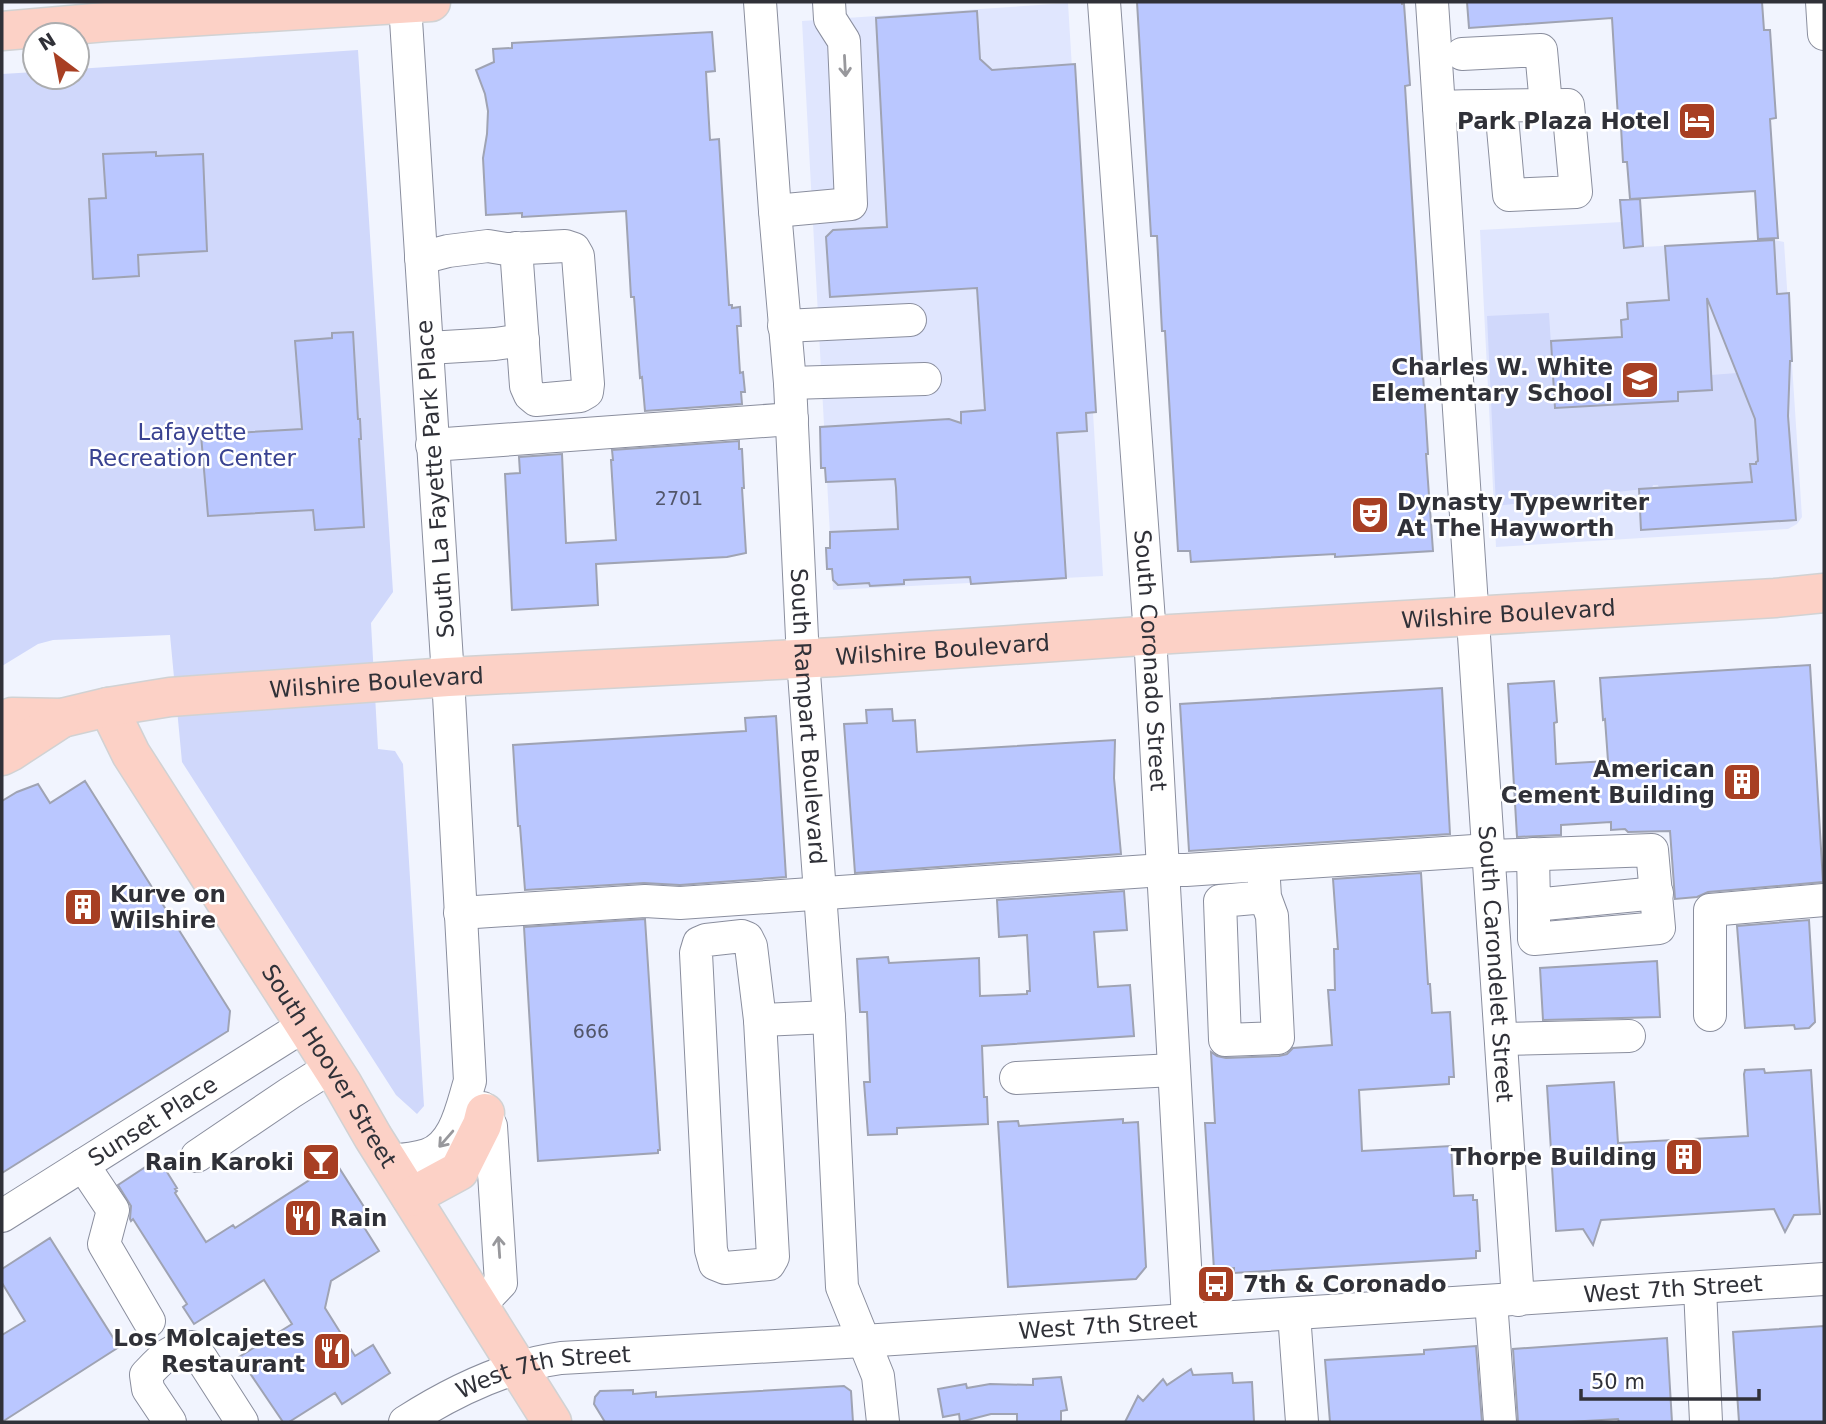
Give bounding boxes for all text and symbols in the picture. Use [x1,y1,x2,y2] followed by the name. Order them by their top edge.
[21,21,91,91] north arrow
[34,28,60,55] text: N
[838,54,851,77] one-way arrow
[1676,100,1718,142] hotel icon: Park Plaza Hotel
[1457,108,1670,134] place label: Park Plaza Hotel
[411,319,459,639] street label: South La Fayette Park Place
[1371,354,1613,406] place label: Charles W. White Elementary School
[1619,359,1661,401] school or university icon: Charles W. White Elementary School
[88,419,296,471] park label: Lafayette Recreation Center
[655,487,703,509] house number: 2701
[1397,489,1650,541] place label: Dynasty Typewriter At The Hayworth
[1349,494,1391,536] theatre icon: Dynasty Typewriter At The Hayworth
[1129,529,1172,792] street label: South Coronado Street
[786,567,831,865] street label: South Rampart Boulevard
[1401,595,1616,633] street label: Wilshire Boulevard
[835,629,1051,670] street label: Wilshire Boulevard
[269,662,484,703] street label: Wilshire Boulevard
[1501,756,1715,808] place label: American Cement Building
[1721,761,1763,803] building icon: American Cement Building
[1474,825,1518,1103] street label: South Carondelet Street
[110,881,226,933] place label: Kurve on Wilshire
[62,886,104,928] building icon: Kurve on Wilshire
[256,960,402,1172] street label: South Hoover Street
[573,1020,609,1042] house number: 666
[83,1071,222,1171] street label: Sunset Place
[438,1130,454,1148] one-way arrow
[1663,1136,1705,1178] building icon: Thorpe Building
[300,1141,342,1183] bar icon: Rain Karoki
[1451,1144,1657,1170] place label: Thorpe Building
[145,1149,294,1175] place label: Rain Karoki
[282,1197,324,1239] restaurant icon: Rain
[330,1205,388,1231] place label: Rain
[492,1235,505,1258] one-way arrow
[1195,1263,1237,1305] bus stop icon: 7th & Coronado
[1583,1270,1763,1307] street label: West 7th Street
[1243,1271,1446,1297] place label: 7th & Coronado
[1018,1306,1198,1344] street label: West 7th Street
[113,1325,305,1377] place label: Los Molcajetes Restaurant
[311,1330,353,1372] restaurant icon: Los Molcajetes Restaurant
[452,1341,631,1404] street label: West 7th Street
[1581,1358,1759,1402] scale bar
[1591,1370,1645,1394] text: 50 m

